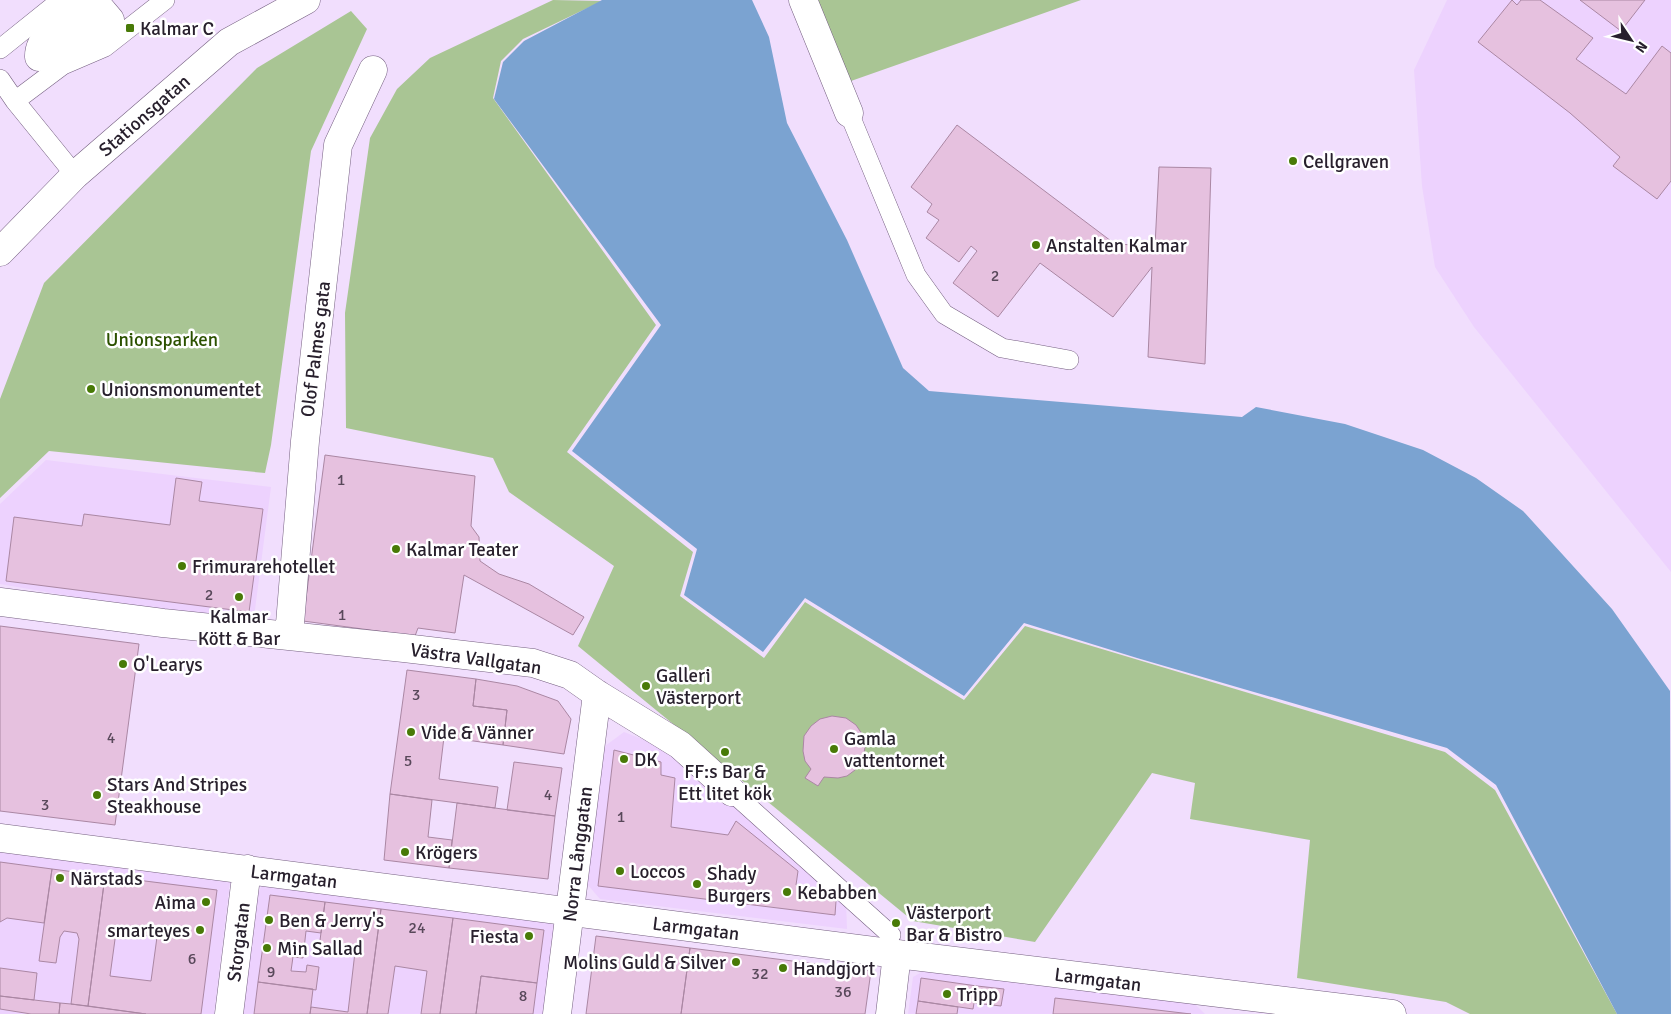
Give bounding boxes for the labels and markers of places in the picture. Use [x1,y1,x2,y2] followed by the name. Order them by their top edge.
[140,17,214,41] place label: Kalmar C
[124,22,136,34] marker: Kalmar C
[1303,150,1389,174] place label: Cellgraven
[1287,155,1299,167] marker: Cellgraven
[1046,234,1187,258] place label: Anstalten Kalmar
[1030,239,1042,251] marker: Anstalten Kalmar
[101,378,262,402] place label: Unionsmonumentet
[85,383,97,395] marker: Unionsmonumentet
[406,538,518,562] place label: Kalmar Teater
[390,543,402,555] marker: Kalmar Teater
[192,555,335,579] place label: Frimurarehotellet
[176,560,188,572] marker: Frimurarehotellet
[233,591,245,603] marker: Kalmar Kött & Bar
[198,605,280,651] place label: Kalmar Kött & Bar
[133,653,203,677] place label: O'Learys
[117,658,129,670] marker: O'Learys
[656,664,741,710] place label: Galleri Västerport
[640,680,652,692] marker: Galleri Västerport
[421,721,534,745] place label: Vide & Vänner
[405,726,417,738] marker: Vide & Vänner
[844,727,945,773] place label: Gamla vattentornet
[828,743,840,755] marker: Gamla vattentornet
[719,746,731,758] marker: FF:s Bar & Ett litet kök
[634,748,658,772] place label: DK
[618,753,630,765] marker: DK
[678,760,772,806] place label: FF:s Bar & Ett litet kök
[107,773,247,819] place label: Stars And Stripes Steakhouse
[91,789,103,801] marker: Stars And Stripes Steakhouse
[415,841,478,865] place label: Krögers
[399,846,411,858] marker: Krögers
[630,860,685,884] place label: Loccos
[707,862,771,908] place label: Shady Burgers
[614,865,626,877] marker: Loccos
[70,867,142,891] place label: Närstads
[54,872,66,884] marker: Närstads
[691,878,703,890] marker: Shady Burgers
[797,881,877,905] place label: Kebabben
[781,886,793,898] marker: Kebabben
[154,891,196,915] place label: Aima
[200,896,212,908] marker: Aima
[906,901,1003,947] place label: Västerport Bar & Bistro
[279,909,384,933] place label: Ben & Jerry's
[263,914,275,926] marker: Ben & Jerry's
[890,917,902,929] marker: Västerport Bar & Bistro
[107,919,190,943] place label: smarteyes
[194,924,206,936] marker: smarteyes
[470,925,519,949] place label: Fiesta
[523,930,535,942] marker: Fiesta
[277,937,363,961] place label: Min Sallad
[261,942,273,954] marker: Min Sallad
[563,951,726,975] place label: Molins Guld & Silver
[730,956,742,968] marker: Molins Guld & Silver
[793,957,875,981] place label: Handgjort
[777,962,789,974] marker: Handgjort
[957,983,998,1007] place label: Tripp
[941,988,953,1000] marker: Tripp

